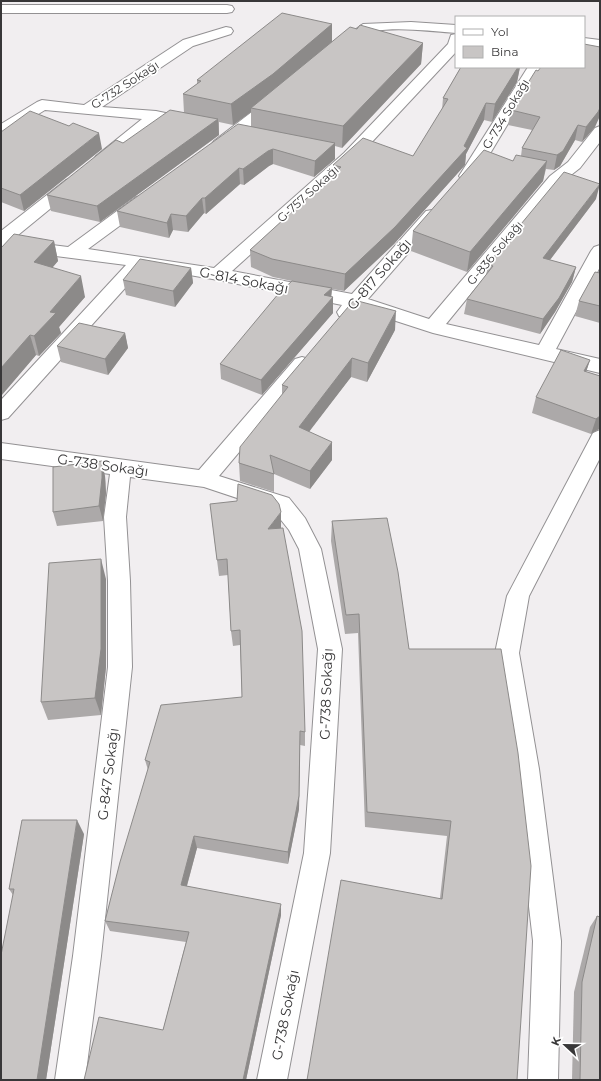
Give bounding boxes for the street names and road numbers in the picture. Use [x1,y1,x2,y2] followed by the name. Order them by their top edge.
[88,57,161,112] street label: G-732 Sokağı
[479,76,532,151] street label: G-734 Sokağı
[274,162,342,225] street label: G-757 Sokağı
[463,218,526,288] street label: G-836 Sokağı
[343,234,415,314] street label: G-817 Sokağı
[198,263,290,297] street label: G-814 Sokağı
[56,450,150,480] street label: G-738 Sokağı
[315,648,337,740] street label: G-738 Sokağı
[93,727,123,821] street label: G-847 Sokağı
[267,968,303,1062] street label: G-738 Sokağı

